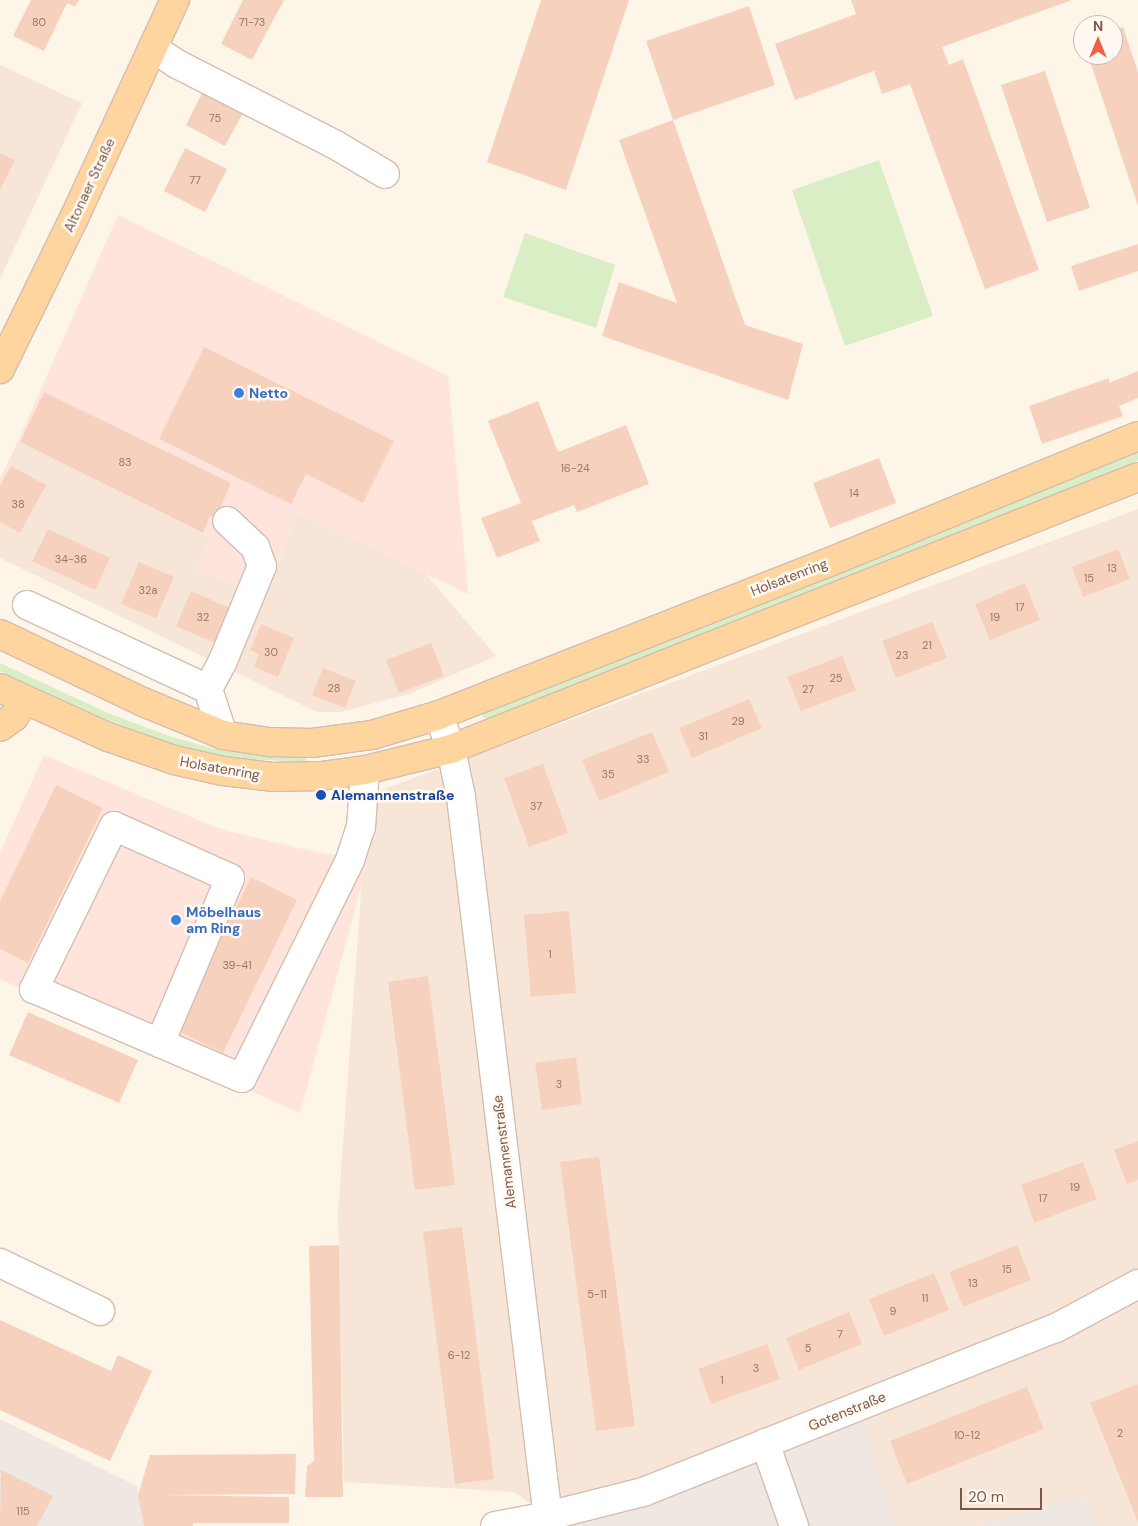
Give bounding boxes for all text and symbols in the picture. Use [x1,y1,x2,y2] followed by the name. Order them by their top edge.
[32,15,46,29] house number: 80
[239,15,265,29] house number: 71-73
[1073,15,1123,65] north arrow
[1093,17,1103,35] text: N
[209,111,221,125] house number: 75
[60,135,118,235] street label: Altonaer Straße
[189,173,201,187] house number: 77
[249,385,288,401] place label: Netto
[233,387,245,399] marker: Netto
[118,455,132,469] house number: 83
[560,461,590,475] house number: 16-24
[849,486,859,500] house number: 14
[11,497,25,511] house number: 38
[55,552,87,566] house number: 34-36
[748,555,830,599] street label: Holsatenring
[1107,561,1117,575] house number: 13
[1084,571,1094,585] house number: 15
[139,583,157,597] house number: 32a
[1015,600,1025,614] house number: 17
[197,610,209,624] house number: 32
[990,610,1000,624] house number: 19
[922,638,932,652] house number: 21
[264,645,278,659] house number: 30
[896,648,908,662] house number: 23
[829,671,843,685] house number: 25
[328,681,340,695] house number: 28
[802,682,814,696] house number: 27
[731,714,745,728] house number: 29
[698,729,708,743] house number: 31
[636,752,650,766] house number: 33
[179,753,261,783] street label: Holsatenring
[601,767,615,781] house number: 35
[331,787,454,803] place label: Alemannenstraße
[315,789,327,801] marker: Alemannenstraße
[530,799,542,813] house number: 37
[186,904,261,936] place label: Möbelhaus am Ring
[170,914,182,926] marker: Möbelhaus am Ring
[548,947,552,961] house number: 1
[222,958,252,972] house number: 39-41
[556,1077,562,1091] house number: 3
[489,1094,519,1210] street label: Alemannenstraße
[1070,1180,1080,1194] house number: 19
[1038,1191,1048,1205] house number: 17
[1002,1262,1012,1276] house number: 15
[968,1276,978,1290] house number: 13
[587,1287,607,1301] house number: 5-11
[922,1291,928,1305] house number: 11
[890,1304,896,1318] house number: 9
[837,1327,843,1341] house number: 7
[805,1341,811,1355] house number: 5
[448,1348,470,1362] house number: 6-12
[753,1361,759,1375] house number: 3
[720,1373,724,1387] house number: 1
[806,1388,888,1434] street label: Gotenstraße
[1117,1426,1123,1440] house number: 2
[954,1428,980,1442] house number: 10-12
[963,1478,1046,1510] scale bar
[968,1487,1004,1507] text: 20 m
[16,1504,30,1518] house number: 115

